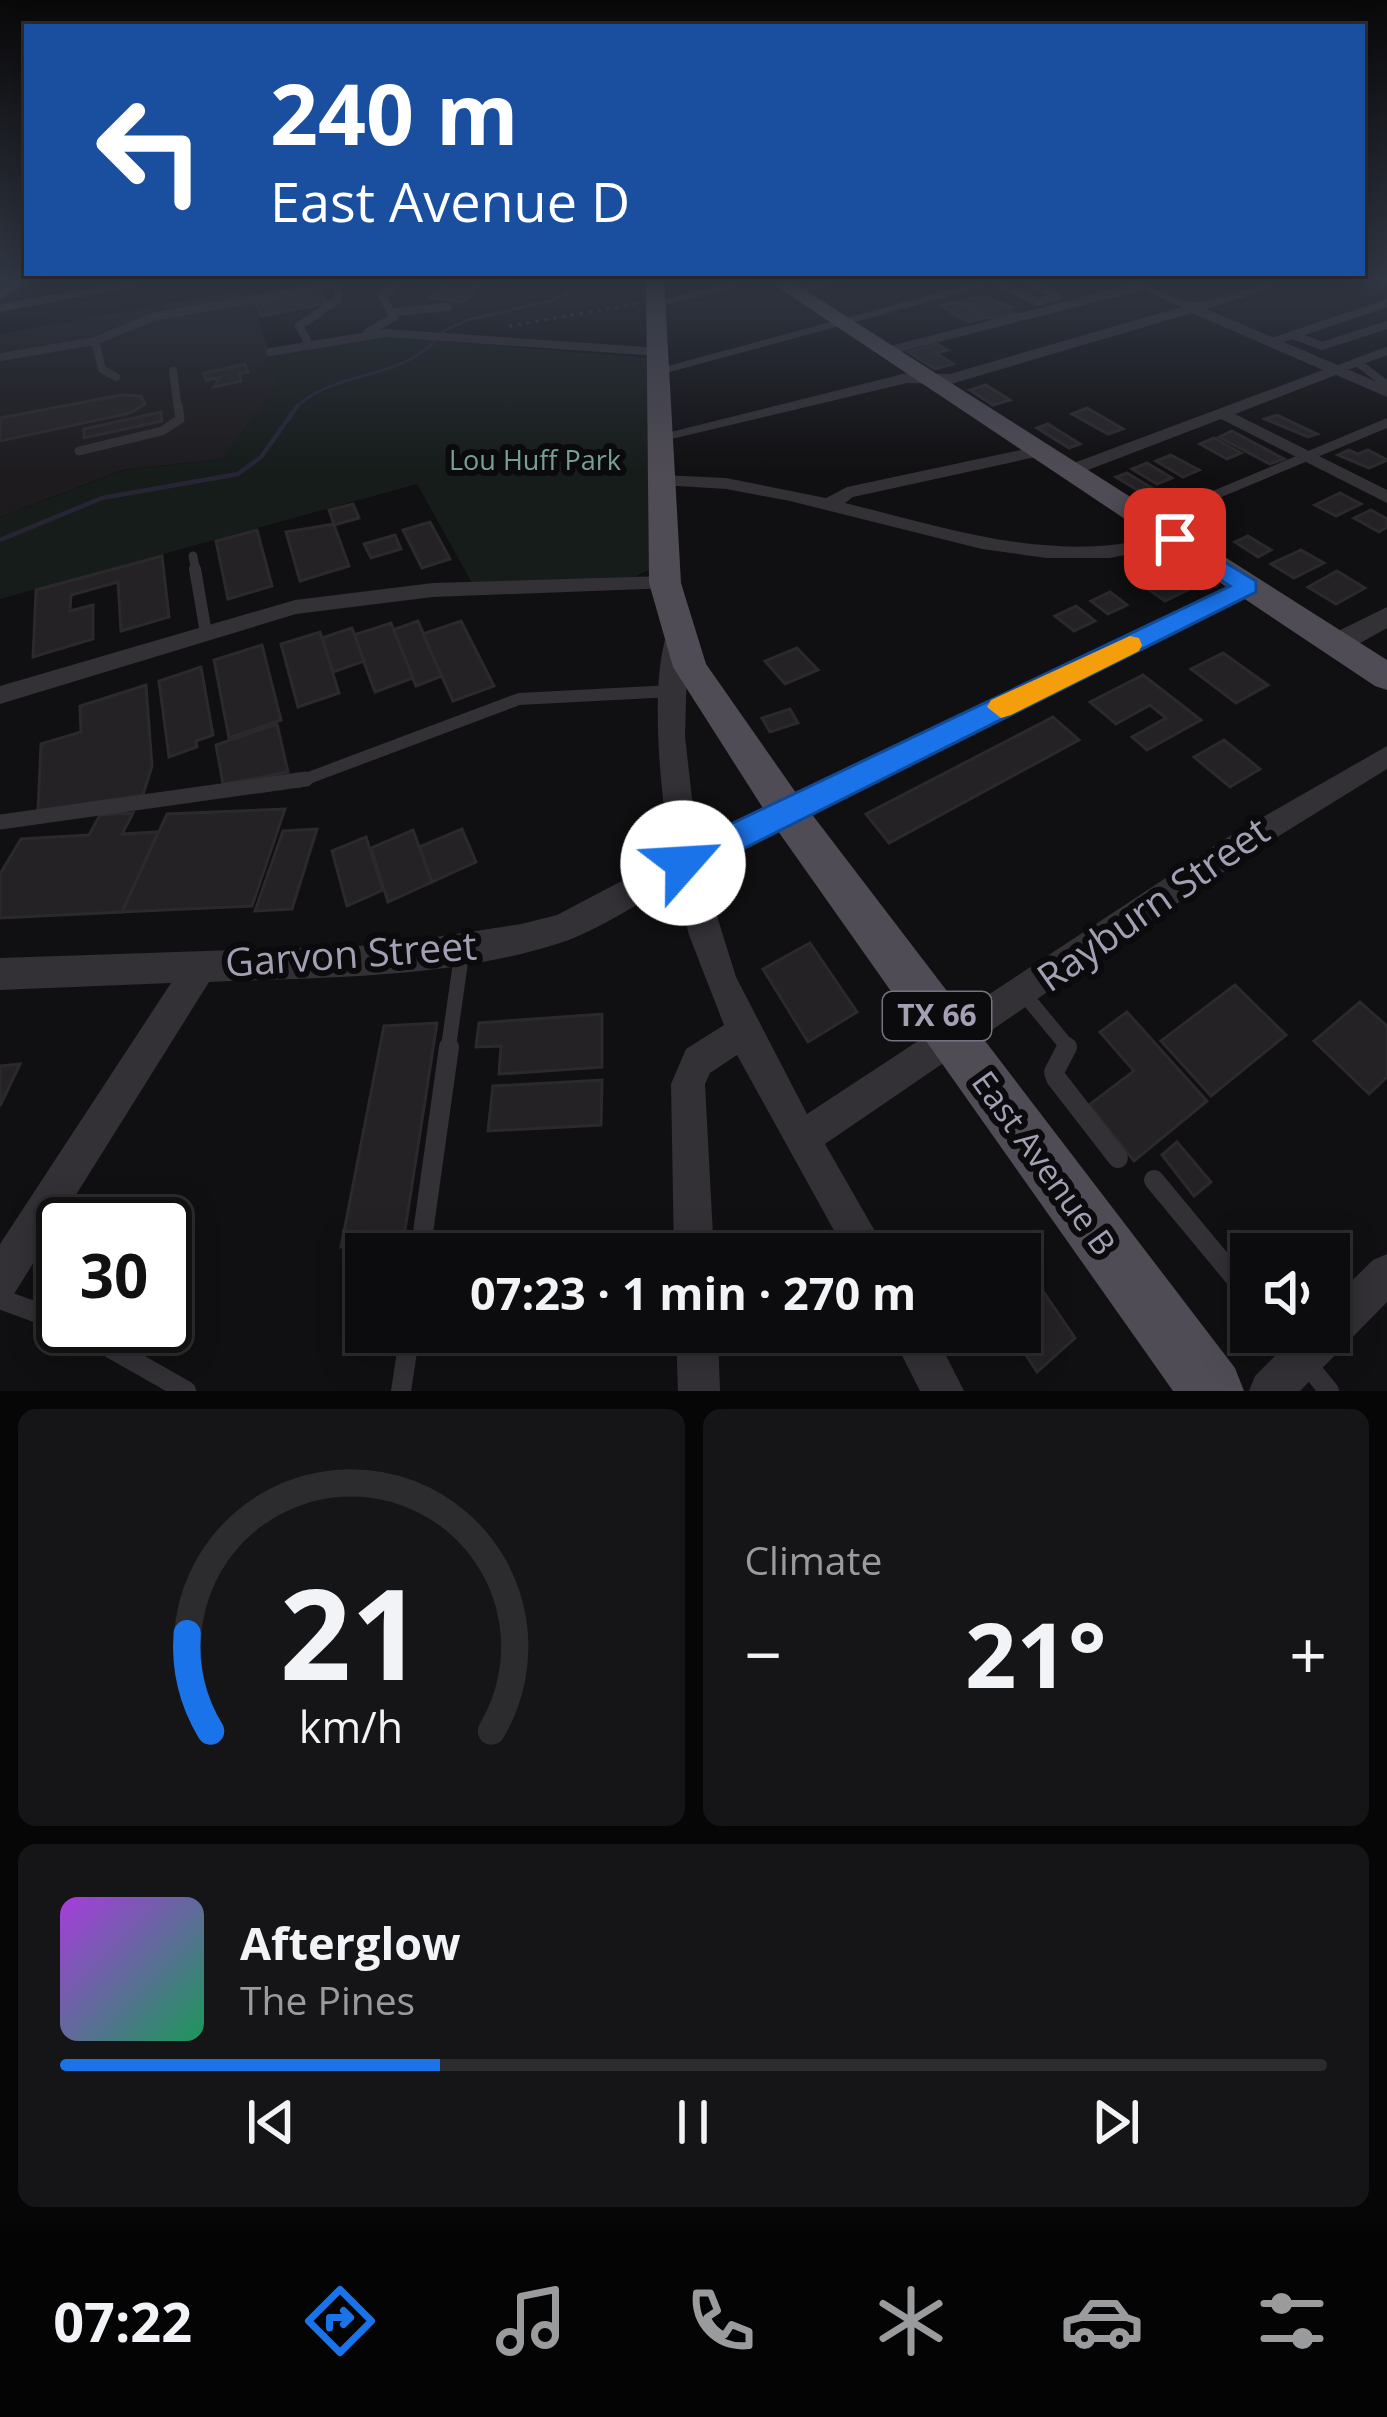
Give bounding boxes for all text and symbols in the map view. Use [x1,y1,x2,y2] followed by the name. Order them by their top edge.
[270,55,518,170] text: 240 m
[72,72,228,228] icon: left
[270,164,630,238] text: East Avenue D
[449,441,621,478] park label: Lou Huff Park
[1124,488,1226,590] pin
[1142,506,1208,572] icon: arrive
[620,800,746,926] position arrow
[1026,803,1279,1002] street label: Rayburn Street
[223,917,478,988] street label: Garvon Street
[883,992,991,1040] road number: TX 66
[962,1061,1127,1264] street label: East Avenue B
[36,1197,192,1353] speed limit sign: 30
[1230,1233,1350,1353] map controls
[1230,1233,1350,1353] button: sound
[470,1262,916,1323] text: 07:23 · 1 min · 270 m
[745,1533,882,1586] text: Climate
[280,1547,423,1717] text: 21
[965,1592,1106,1714] text: 21°
[745,1608,782,1698] text: −
[1289,1608,1327,1698] text: +
[299,1696,403,1755] text: km/h
[240,1912,461,1973] text: Afterglow
[240,1973,415,2026] text: The Pines
[238,2089,304,2155] icon: previous
[660,2089,726,2155] icon: pause
[1083,2089,1149,2155] icon: next
[298,2279,382,2363] icon: directions
[489,2279,573,2363] icon: music
[679,2279,763,2363] icon: phone
[869,2279,953,2363] icon: climate
[1060,2279,1144,2363] icon: car
[1250,2279,1334,2363] icon: filters
[53,2284,192,2358] text: 07:22

